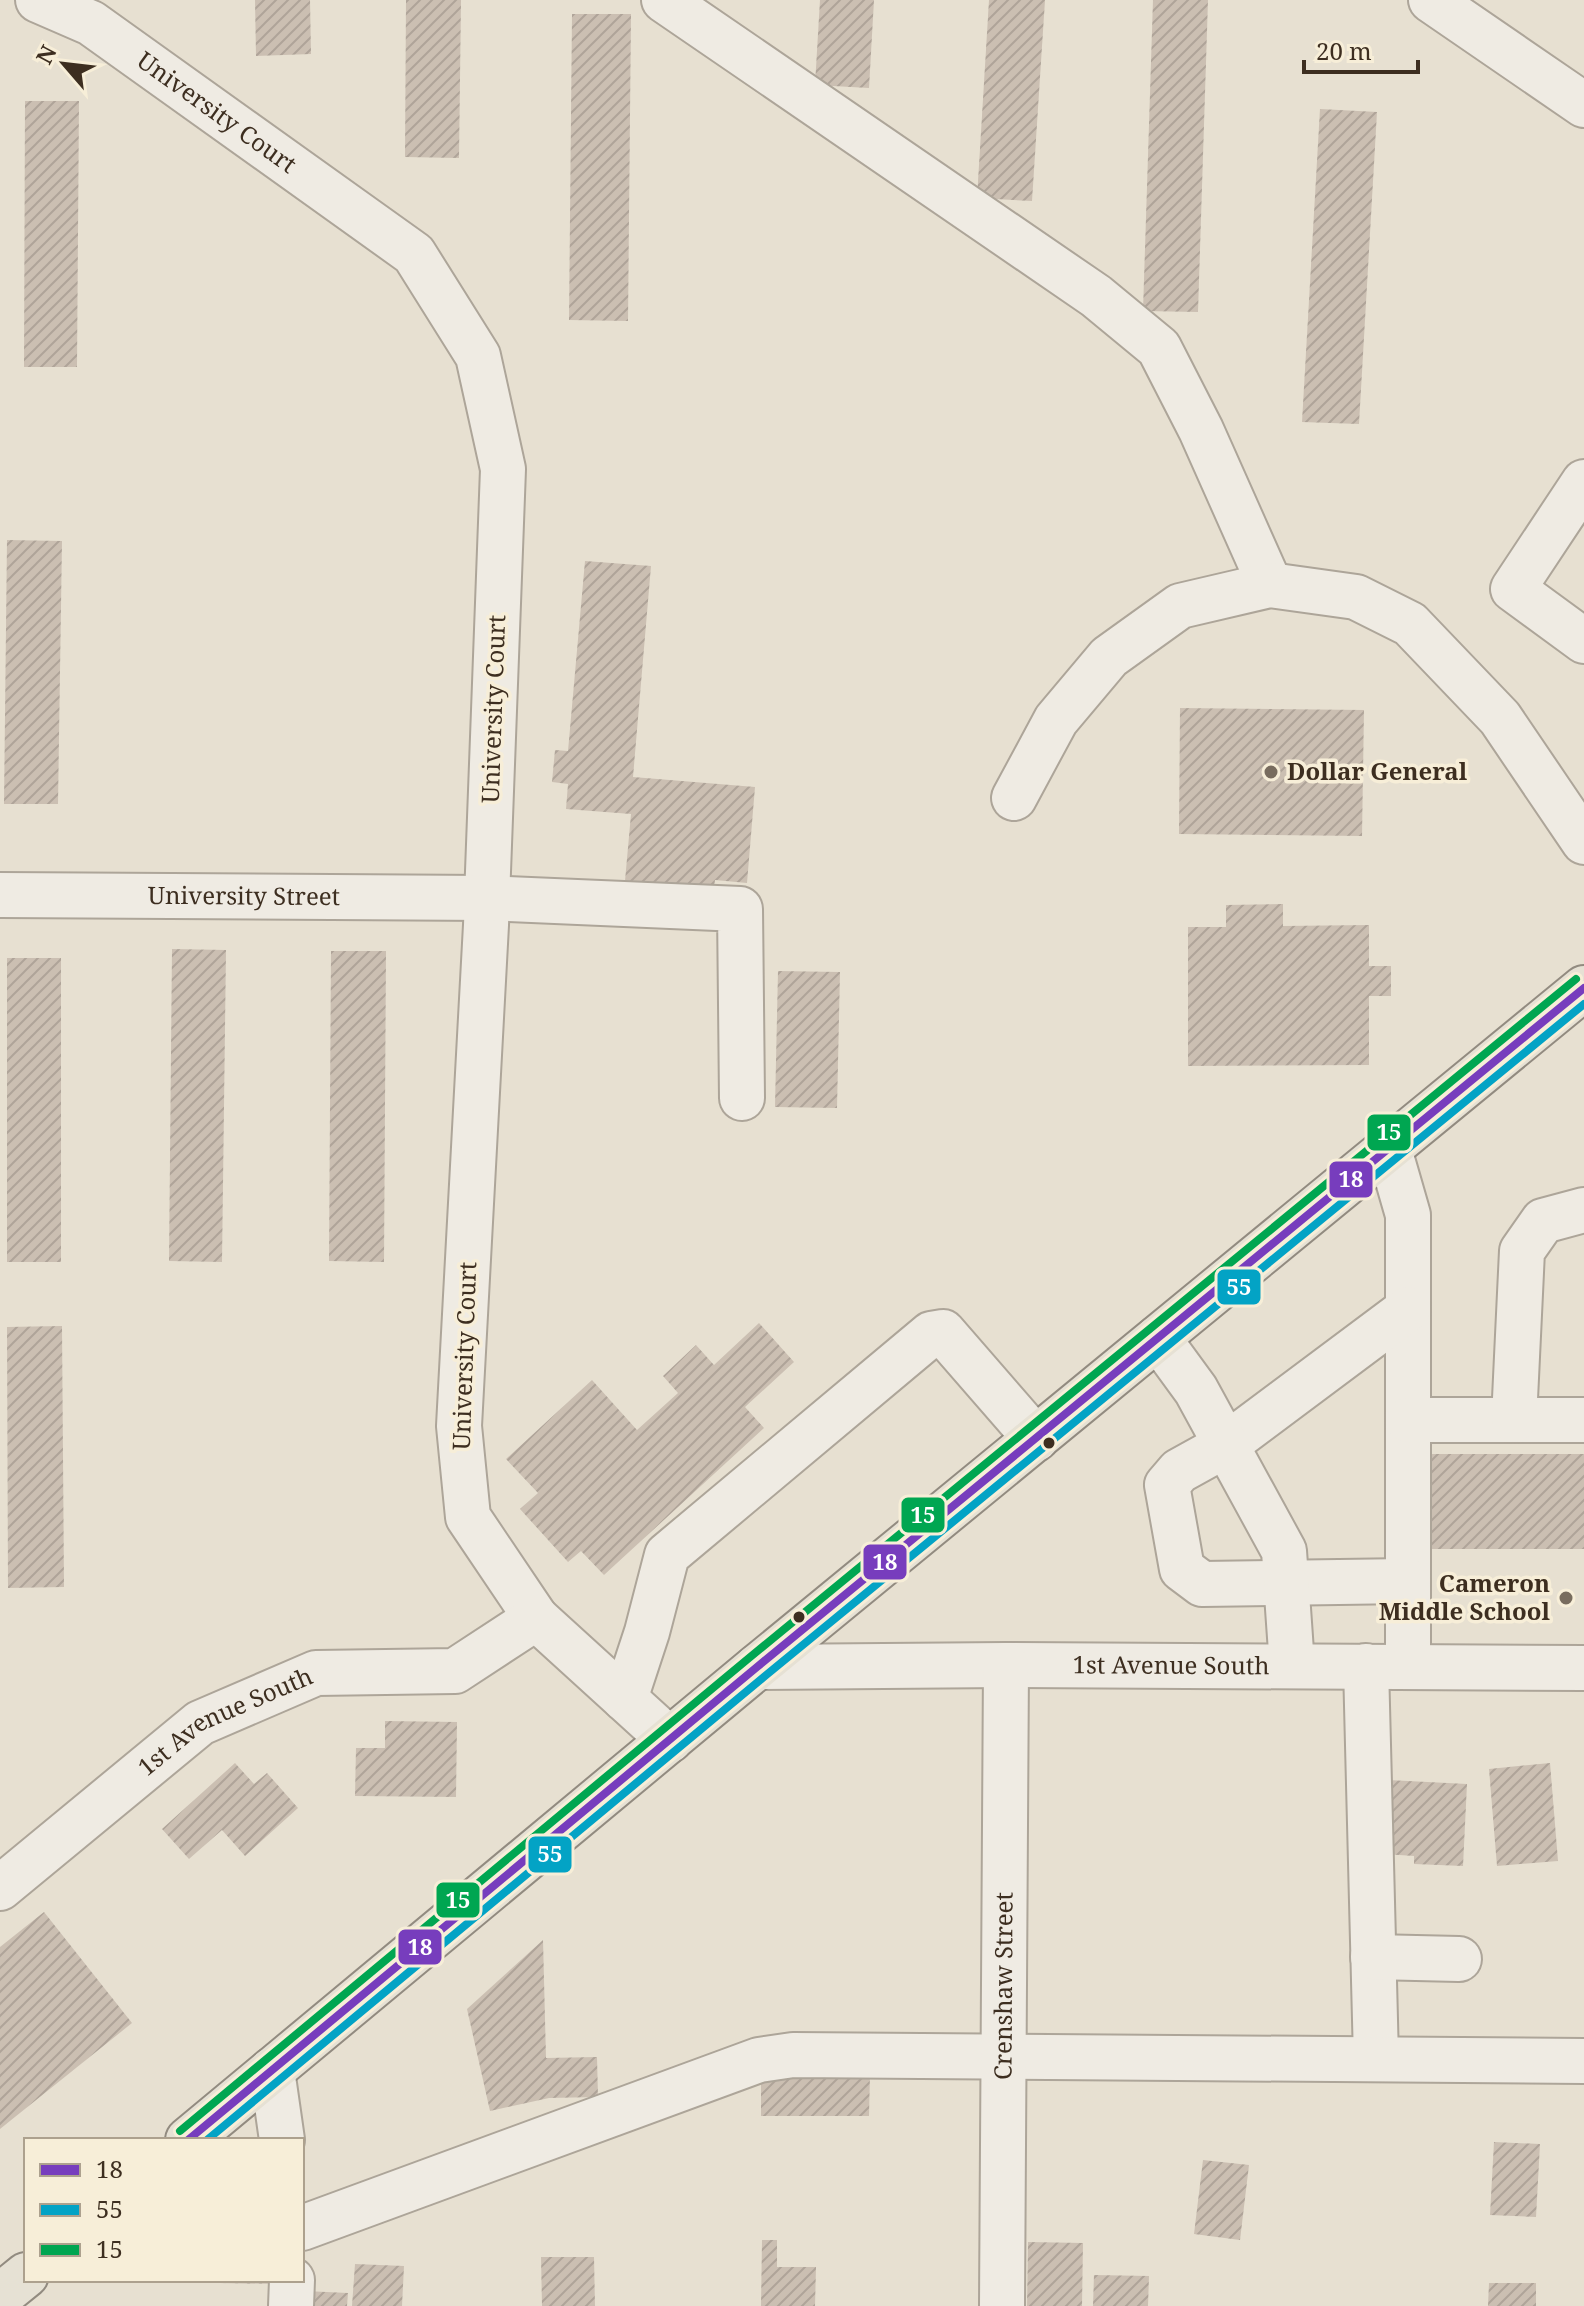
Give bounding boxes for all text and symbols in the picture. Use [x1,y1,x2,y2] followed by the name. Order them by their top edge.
[24,24,104,104] north arrow
[1304,24,1418,74] scale bar
[1316,34,1372,67] text: 20 m
[28,39,63,69] text: N
[131,43,304,180] street label: University Court
[473,614,512,804] street label: University Court
[1287,754,1468,787] place label: Dollar General
[1262,763,1280,781] marker: Dollar General
[148,878,340,912] street label: University Street
[1366,1113,1412,1152] line badge: 15
[1377,1116,1401,1146] text: 15
[1328,1160,1374,1199] line badge: 18
[1339,1163,1363,1193] text: 18
[444,1261,483,1451] street label: University Court
[1216,1268,1262,1306] line badge: 55
[1227,1271,1251,1301] text: 55
[1041,1435,1057,1451] unlabelled marker
[900,1496,946,1534] line badge: 15
[911,1499,935,1529] text: 15
[862,1543,908,1581] line badge: 18
[873,1546,897,1576] text: 18
[1379,1566,1551,1627] place label: Cameron Middle School
[1557,1589,1575,1607] marker: Cameron Middle School
[791,1609,807,1625] unlabelled marker
[1072,1647,1270,1681] street label: 1st Avenue South
[130,1659,317,1783] street label: 1st Avenue South
[527,1835,573,1874] line badge: 55
[538,1838,562,1868] text: 55
[435,1881,481,1919] line badge: 15
[446,1884,470,1914] text: 15
[985,1892,1020,2080] street label: Crenshaw Street
[397,1928,443,1966] line badge: 18
[408,1931,432,1961] text: 18
[24,2138,304,2282] legend
[96,2152,123,2185] text: 18
[96,2192,123,2225] text: 55
[96,2232,123,2265] text: 15

